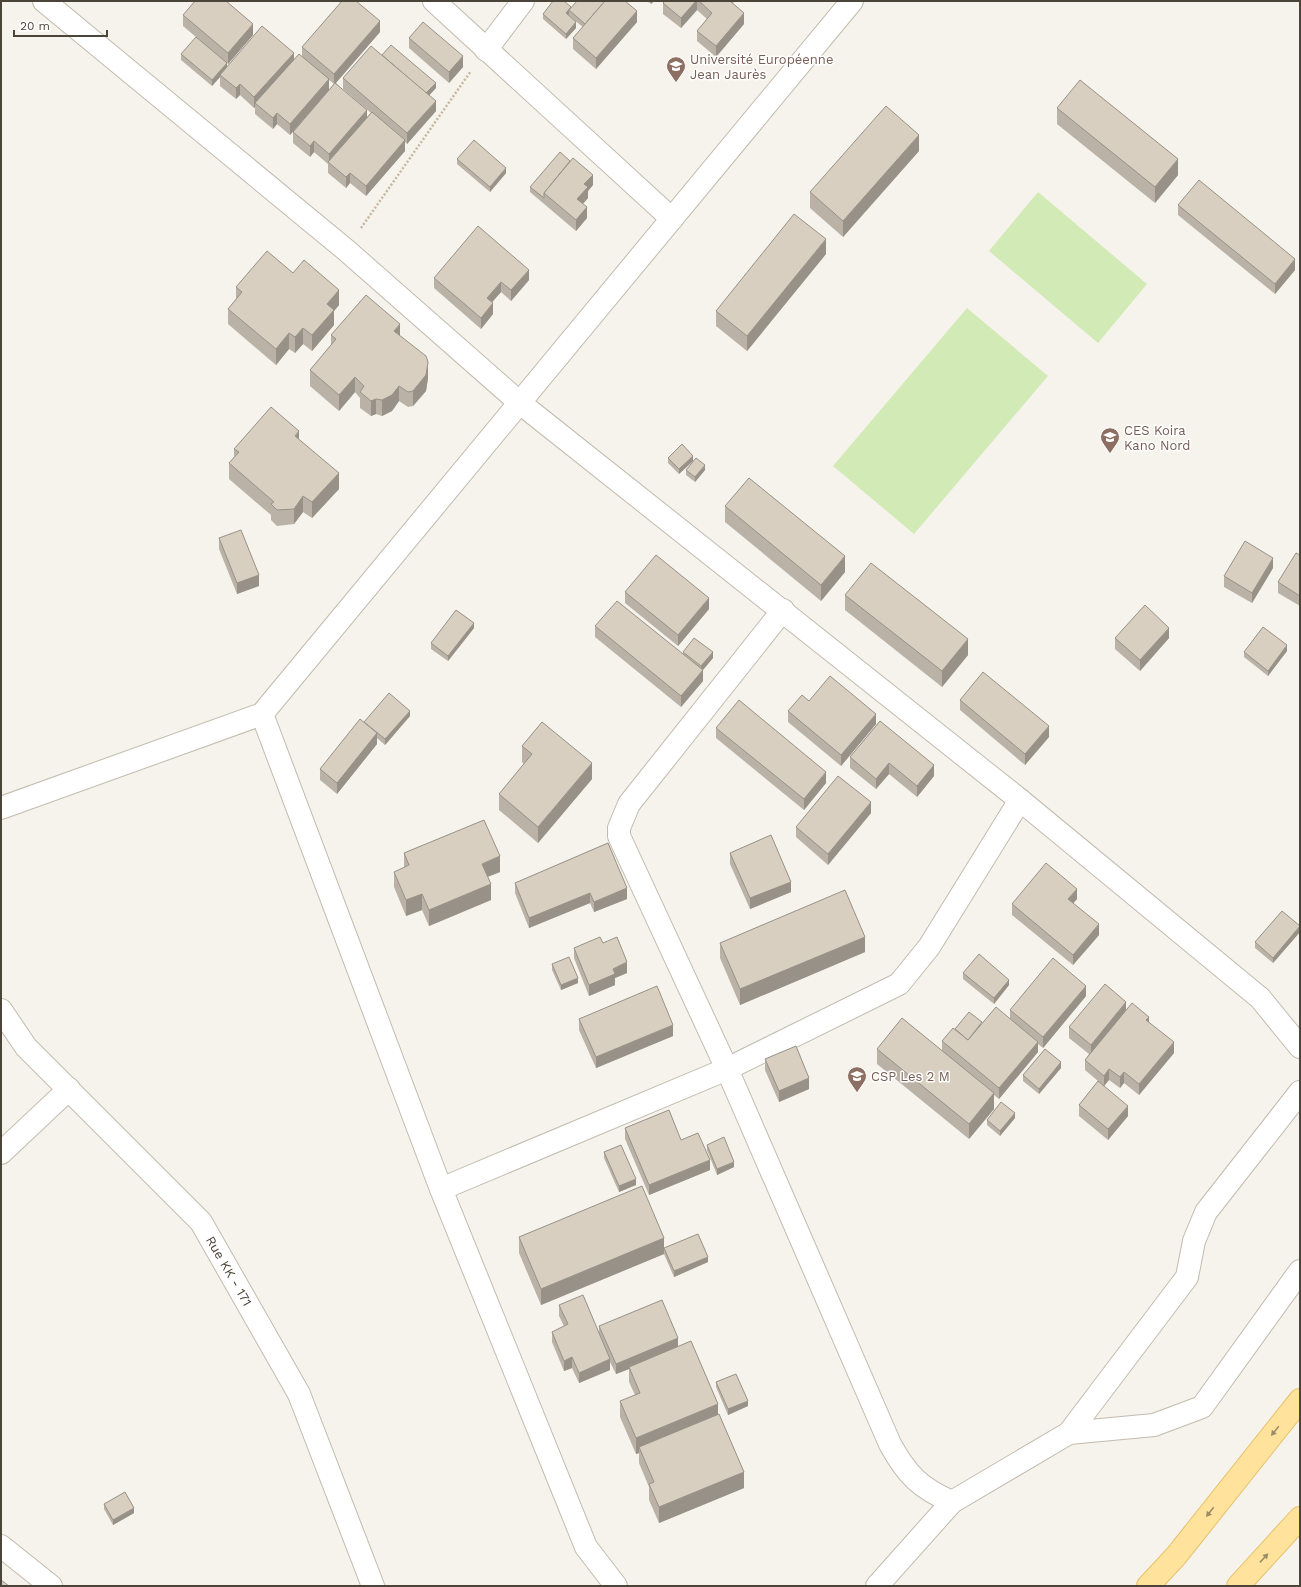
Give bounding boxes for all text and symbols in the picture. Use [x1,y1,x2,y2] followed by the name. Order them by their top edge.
[14,12,107,38] scale bar
[20,19,50,33] text: 20 m
[690,52,833,82] place label: Université Européenne Jean Jaurès
[665,55,687,83] school or university icon: Université Européenne Jean Jaurès
[1124,423,1190,453] place label: CES Koira Kano Nord
[1099,426,1121,454] school or university icon: CES Koira Kano Nord
[846,1065,868,1093] school or university icon: CSP Les 2 M
[871,1069,950,1084] place label: CSP Les 2 M
[203,1233,255,1309] street label: Rue KK - 171
[1271,1425,1280,1436] one-way arrow
[1206,1507,1214,1518] one-way arrow
[1259,1553,1268,1562] one-way arrow

